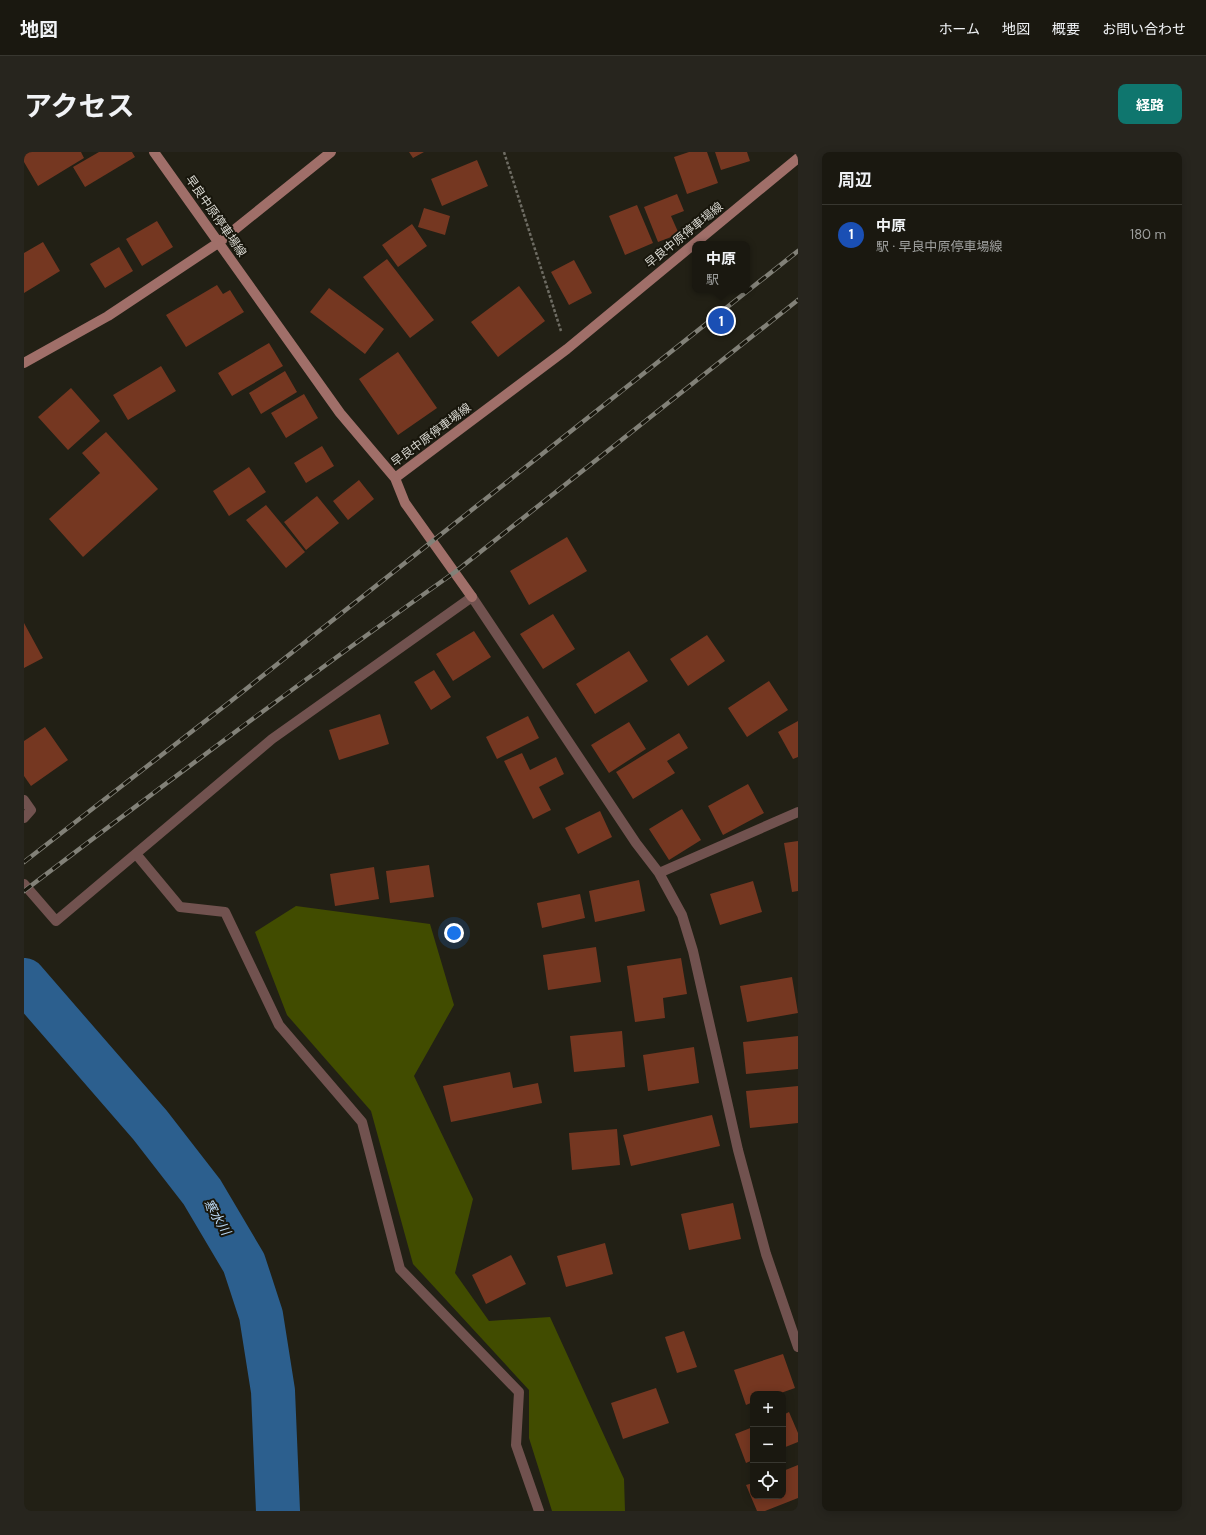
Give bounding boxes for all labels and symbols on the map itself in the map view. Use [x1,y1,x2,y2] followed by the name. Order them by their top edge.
[182,172,250,260] street label: 早良中原停車場線
[642,199,726,271] street label: 早良中原停車場線
[708,306,734,336] pin: 1
[388,400,474,470] street label: 早良中原停車場線
[444,923,464,943] your location
[200,1196,235,1240] water label: 寒水川

